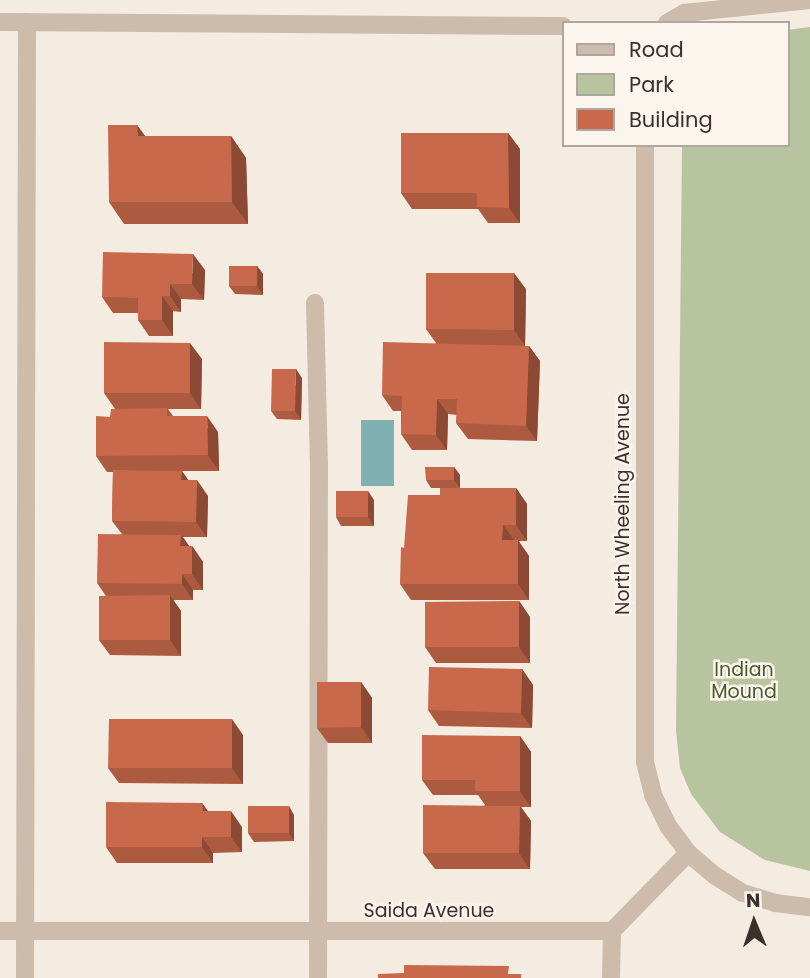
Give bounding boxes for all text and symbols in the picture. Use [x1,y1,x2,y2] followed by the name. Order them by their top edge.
[562,21,789,147] legend
[629,35,684,64] text: Road
[629,70,674,99] text: Park
[629,105,713,134] text: Building
[612,393,634,615] street label: North Wheeling Avenue
[711,659,777,703] park label: Indian Mound
[719,887,789,957] north arrow
[746,887,761,914] text: N
[364,900,494,922] street label: Saida Avenue

